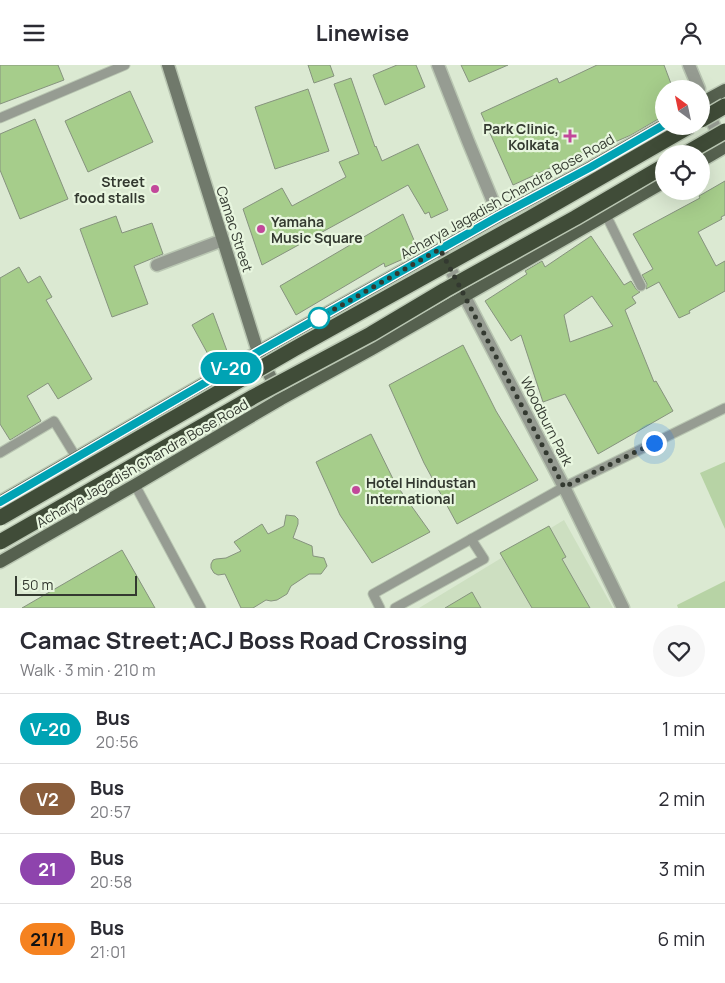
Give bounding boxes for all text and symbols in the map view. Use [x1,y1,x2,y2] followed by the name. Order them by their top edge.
[316,18,409,48] text: Linewise
[20,19,48,47] icon: menu
[677,19,705,47] icon: person
[655,80,710,135] north arrow
[655,80,710,200] map controls
[483,119,559,154] place label: Park Clinic, Kolkata
[397,129,617,263] street label: Acharya Jagadish Chandra Bose Road
[563,129,577,143] marker: Park Clinic, Kolkata
[655,145,710,200] button: locate
[74,172,145,207] place label: Street food stalls
[149,183,161,195] marker: Street food stalls
[212,184,258,275] street label: Camac Street
[271,212,363,247] place label: Yamaha Music Square
[255,223,267,235] marker: Yamaha Music Square
[308,307,330,329] unlabelled marker
[196,352,266,384] line badge: V-20
[211,356,251,380] text: V-20
[516,373,578,470] street label: Woodburn Park
[32,394,252,532] street label: Acharya Jagadish Chandra Bose Road
[642,431,667,456] your location
[366,473,476,508] place label: Hotel Hindustan International
[350,484,362,496] marker: Hotel Hindustan International
[15,573,138,596] scale bar
[22,575,53,594] text: 50 m
[20,623,467,656] text: Camac Street;ACJ Boss Road Crossing
[653,625,705,677] button: heart
[20,659,156,681] text: Walk · 3 min · 210 m
[96,705,130,731] text: Bus
[662,716,705,742] text: 1 min
[30,717,71,741] text: V-20
[96,731,139,753] text: 20:56
[90,775,124,801] text: Bus
[659,786,705,812] text: 2 min
[36,787,59,811] text: V2
[90,801,131,823] text: 20:57
[90,845,124,871] text: Bus
[659,856,705,882] text: 3 min
[38,857,57,881] text: 21
[90,871,132,893] text: 20:58
[90,915,124,941] text: Bus
[658,926,705,952] text: 6 min
[30,927,65,951] text: 21/1
[90,941,126,963] text: 21:01

